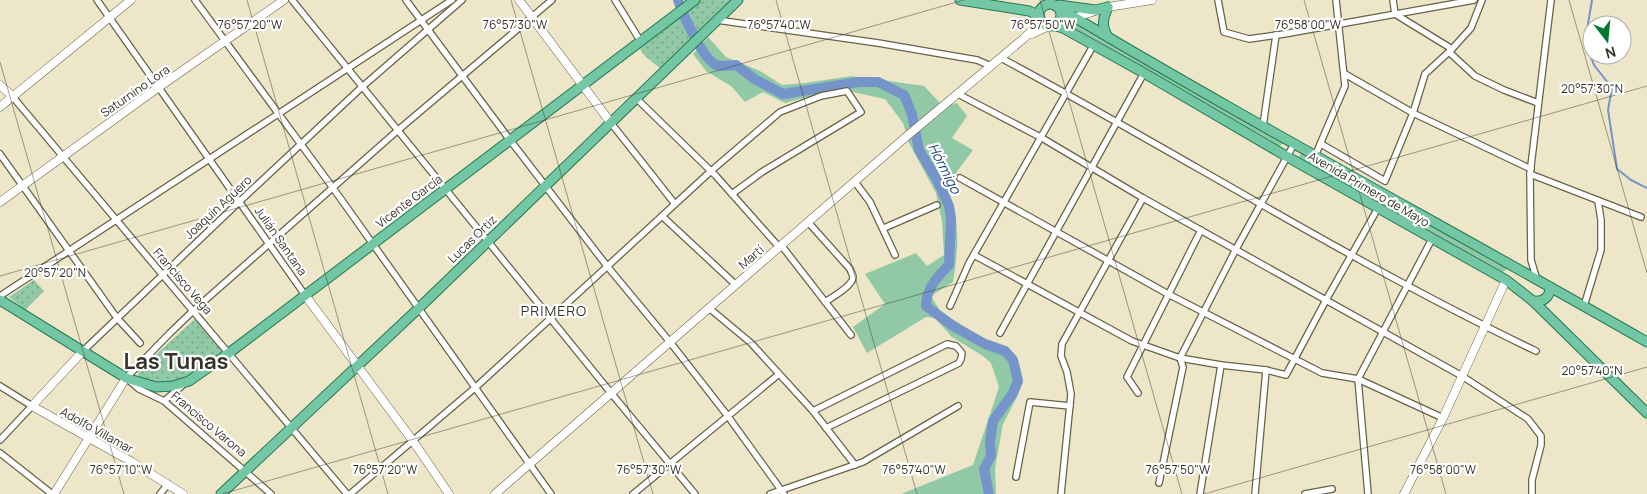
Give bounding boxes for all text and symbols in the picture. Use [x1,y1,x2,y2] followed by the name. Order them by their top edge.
[1582,15,1632,65] north arrow
[218,16,283,33] text: 76°57'20"W
[483,16,548,33] text: 76°57'30"W
[747,16,811,33] text: 76°57'40"W
[1011,16,1076,33] text: 76°57'50"W
[1275,16,1342,33] text: 76°58'00"W
[1603,42,1618,63] text: N
[97,61,173,121] street label: Saturnino Lora
[1561,80,1623,97] text: 20°57'30"N
[924,139,966,197] water label: Hórmigo
[1305,147,1433,231] street label: Avenida Primero de Mayo
[372,170,446,232] street label: Vicente García
[181,171,255,243] street label: Joaquín Agüero
[251,203,311,279] street label: Julián Santana
[444,211,500,267] street label: Lucas Ortiz
[735,241,768,273] street label: Martí
[149,244,217,318] street label: Francisco Vega
[24,264,86,281] text: 20°57'20"N
[521,301,587,320] district label: PRIMERO
[123,346,229,376] district label: Las Tunas
[1562,362,1622,379] text: 20°57'40"N
[168,387,250,461] street label: Francisco Varona
[57,403,137,457] street label: Adolfo Villamar
[90,461,153,478] text: 76°57'10"W
[353,461,418,478] text: 76°57'20"W
[617,461,682,478] text: 76°57'30"W
[882,461,946,478] text: 76°57'40"W
[1146,461,1211,478] text: 76°57'50"W
[1410,461,1477,478] text: 76°58'00"W

